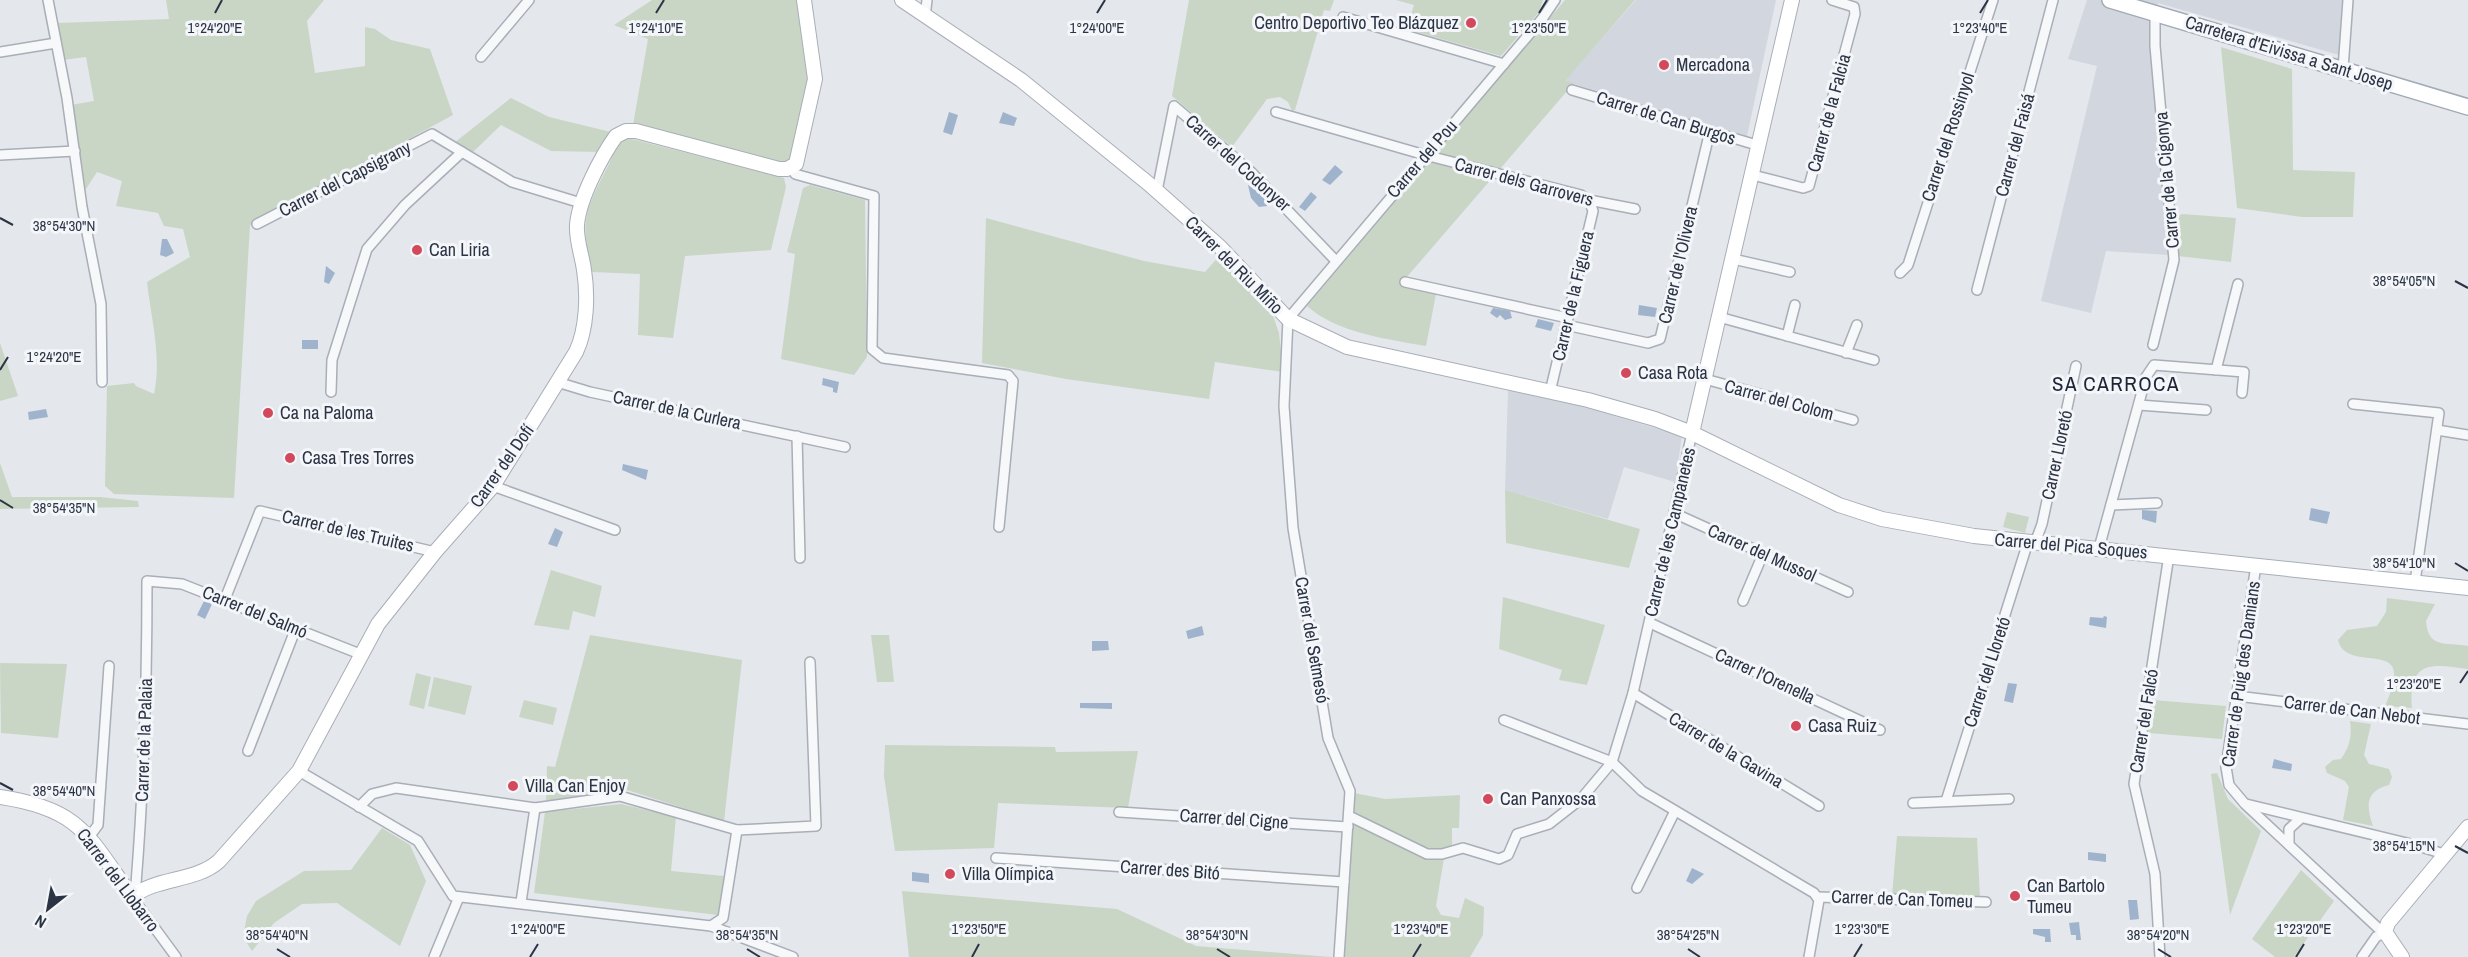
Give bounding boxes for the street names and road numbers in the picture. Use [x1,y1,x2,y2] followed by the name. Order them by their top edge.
[2182,9,2396,96] street label: Carretera d'Eivissa a Sant Josep
[1801,51,1856,175] street label: Carrer de la Falcia
[1915,69,1980,205] street label: Carrer del Rossinyol
[1593,84,1739,151] street label: Carrer de Can Burgos
[1989,90,2040,199] street label: Carrer del Faisá
[1180,109,1296,217] street label: Carrer del Codonyer
[2148,111,2185,249] street label: Carrer de la Cigonya
[1381,114,1463,203] street label: Carrer del Pou
[274,134,416,223] street label: Carrer del Capsigrany
[1452,151,1596,212] street label: Carrer dels Garrovers
[1652,204,1703,326] street label: Carrer de l'Olivera
[1180,210,1289,319] street label: Carrer del Riu Miño
[1545,228,1600,363] street label: Carrer de la Figuera
[1722,373,1837,426] street label: Carrer del Colom
[611,384,743,435] street label: Carrer de la Curlera
[2035,408,2078,502] street label: Carrer Lloretó
[464,418,540,513] street label: Carrer del Dofí
[1638,445,1701,619] street label: Carrer de les Campanetes
[280,503,416,558] street label: Carrer de les Truites
[1704,517,1820,588] street label: Carrer del Mussol
[1994,526,2149,565] street label: Carrer del Pica Soques
[1289,575,1336,705] street label: Carrer del Setmesó
[199,579,312,644] street label: Carrer del Salmó
[2215,579,2266,769] street label: Carrer de Puig des Damians
[1957,613,2016,730] street label: Carrer del Lloretó
[1711,641,1819,710] street label: Carrer l'Orenella
[2123,667,2164,775] street label: Carrer del Falcó
[129,678,158,802] street label: Carrer de la Palaia
[2283,689,2422,730] street label: Carrer de Can Nebot
[1664,705,1788,794] street label: Carrer de la Gavina
[1179,802,1289,835] street label: Carrer del Cigne
[71,823,166,937] street label: Carrer del Llobarro
[1119,854,1221,885] street label: Carrer des Bitó
[1831,884,1973,913] street label: Carrer de Can Tomeu

